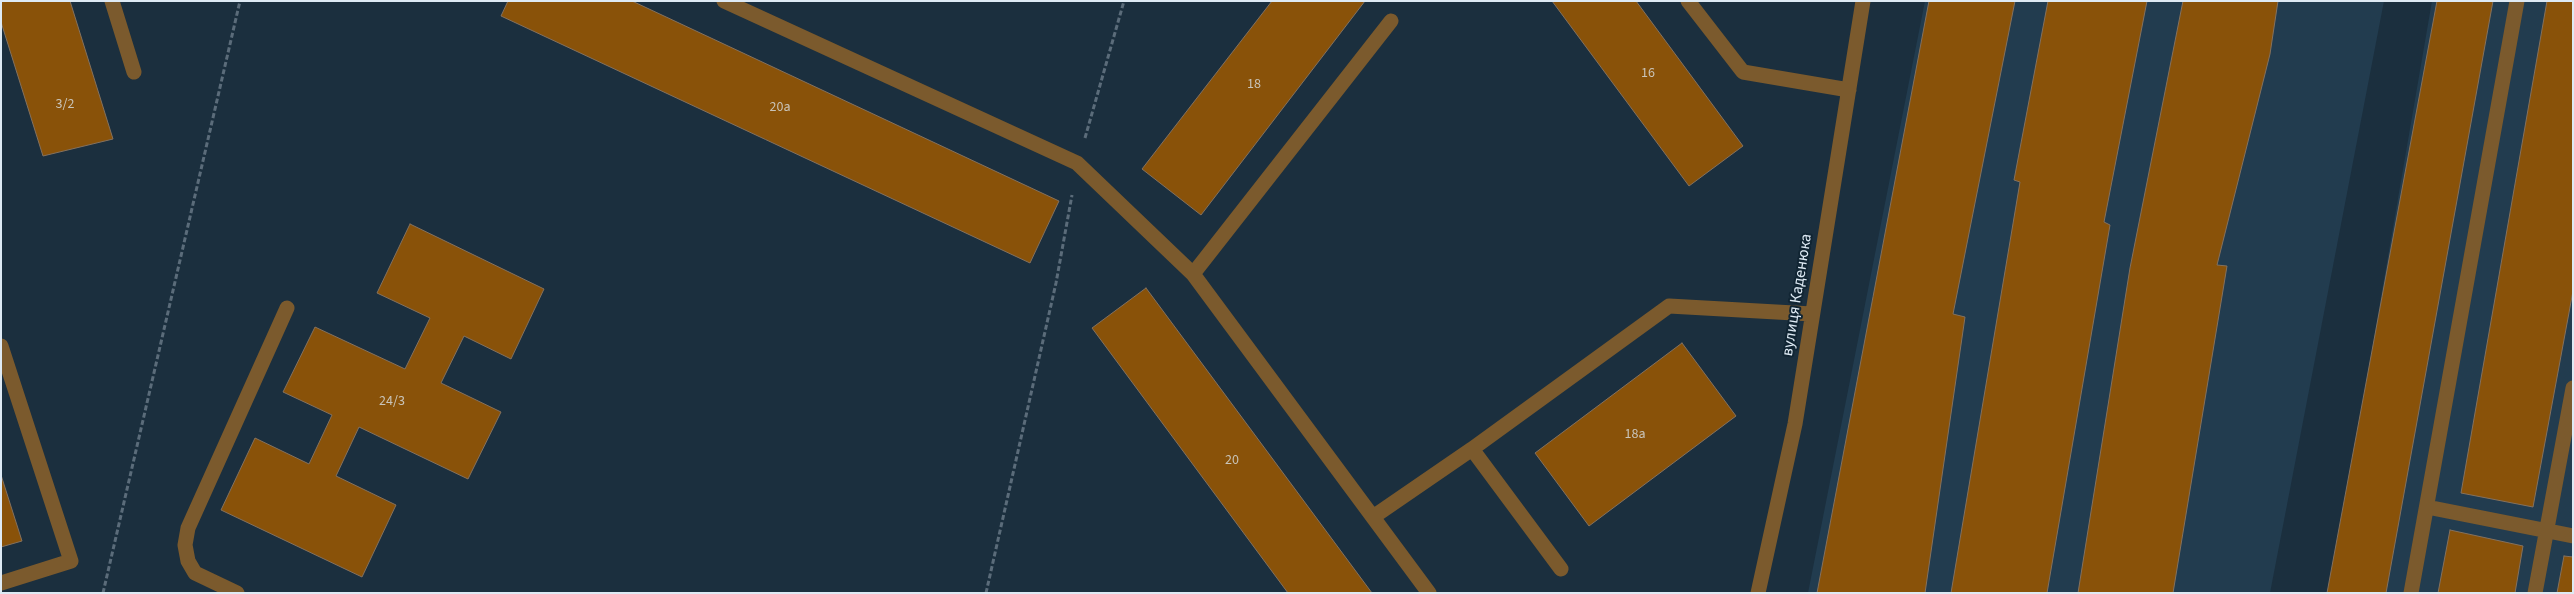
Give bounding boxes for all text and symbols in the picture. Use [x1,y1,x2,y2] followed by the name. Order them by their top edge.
[1641,66,1655,82] house number: 16
[1247,77,1261,93] house number: 18
[56,97,74,113] house number: 3/2
[770,100,790,116] house number: 20а
[1779,232,1817,358] street label: вулиця Каденюка
[379,394,405,410] house number: 24/3
[1625,427,1645,443] house number: 18а
[1225,453,1239,469] house number: 20

